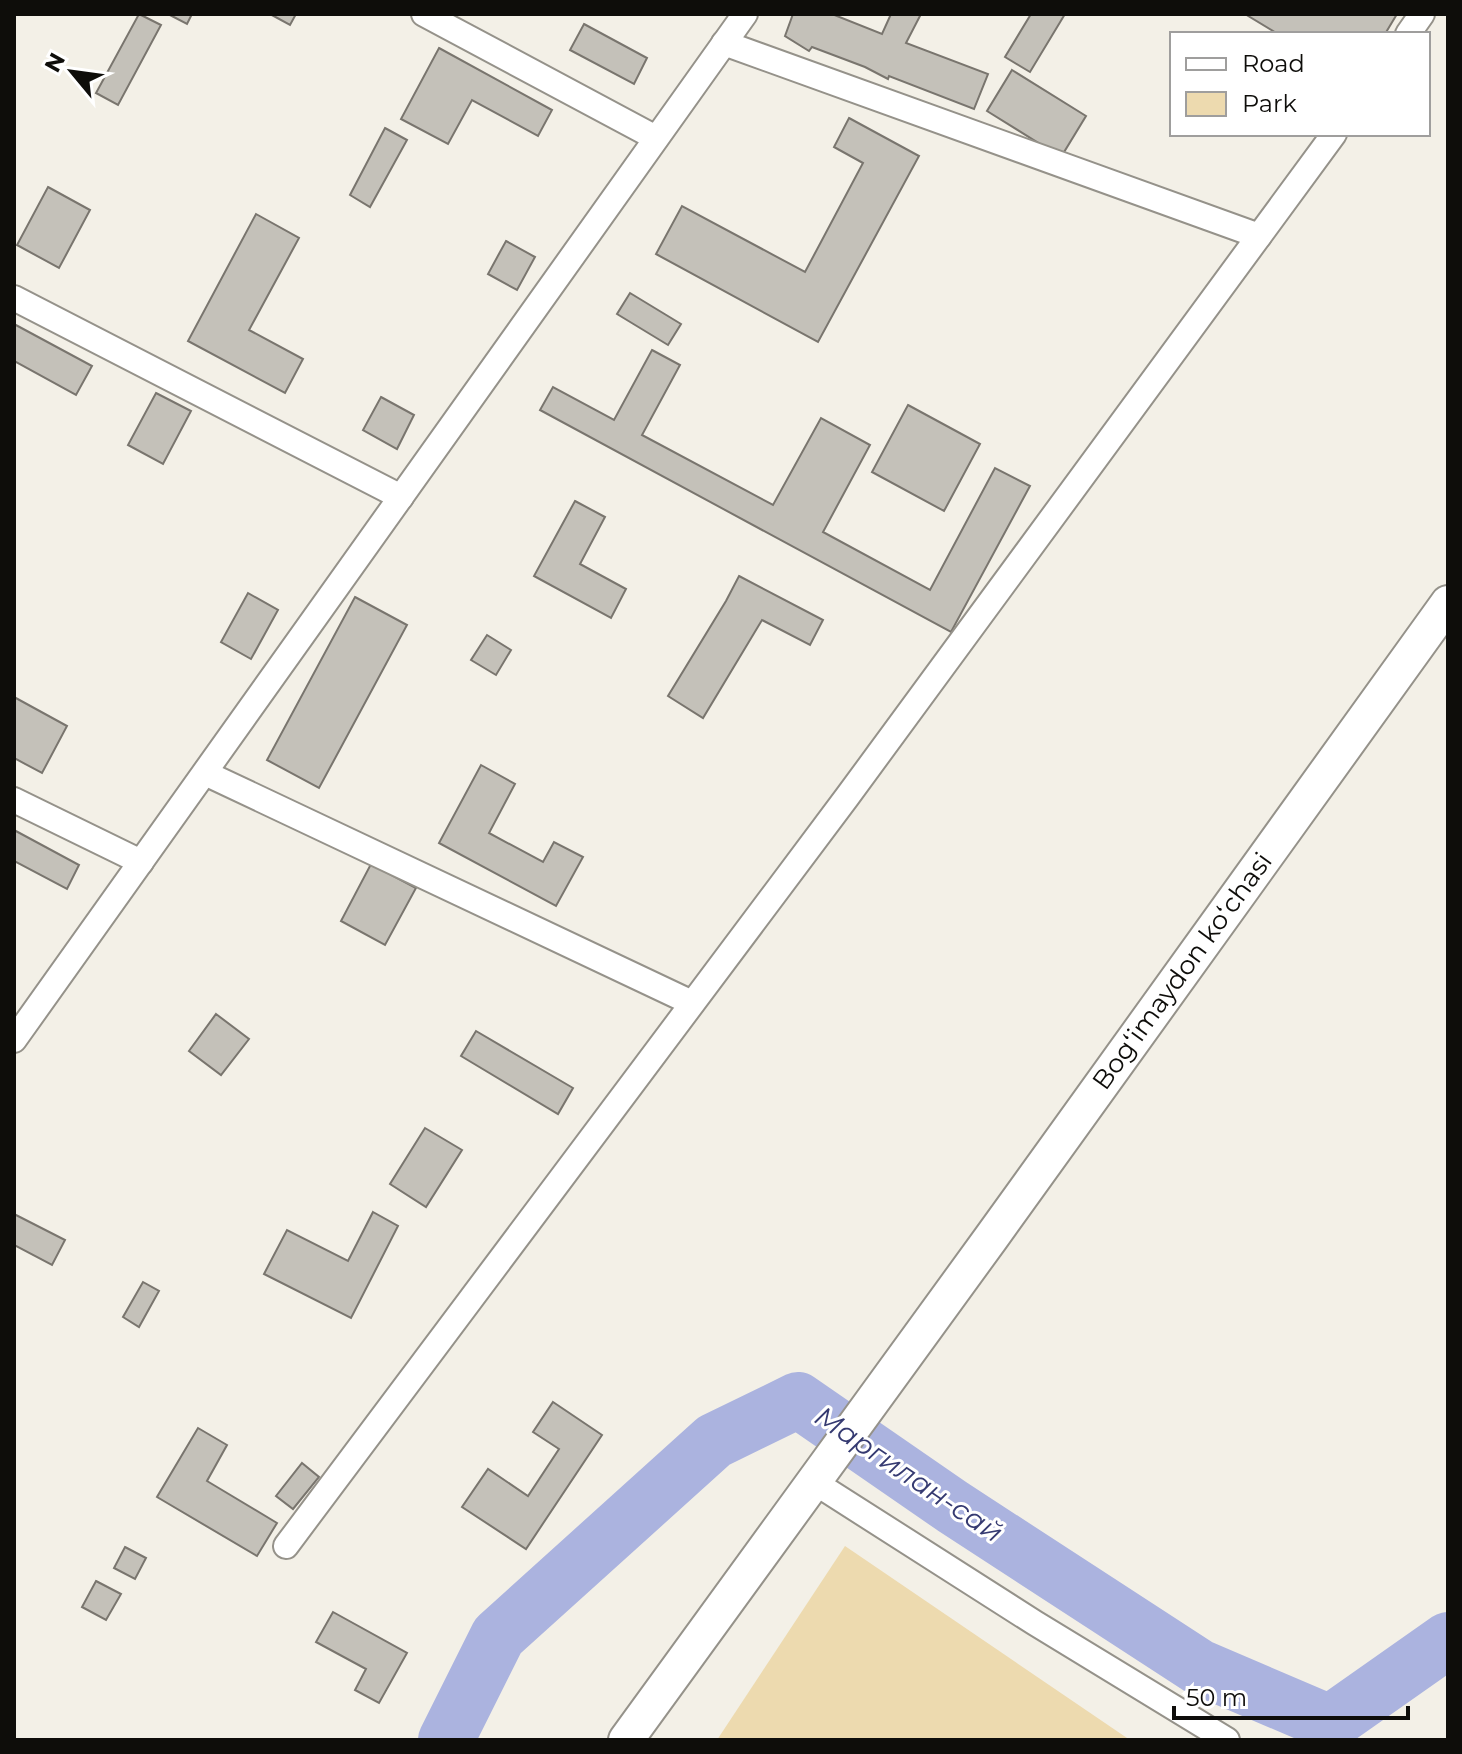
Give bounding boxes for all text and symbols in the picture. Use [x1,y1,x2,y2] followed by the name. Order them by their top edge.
[32,32,112,112] north arrow
[1170,32,1430,136] legend
[39,48,71,77] text: N
[1242,49,1305,78] text: Road
[1242,89,1297,118] text: Park
[1085,846,1279,1096] street label: Bogʻimaydon koʻchasi
[809,1399,1009,1549] water label: Маргилан-сай
[1174,1670,1408,1720] scale bar
[1186,1683,1247,1712] text: 50 m

